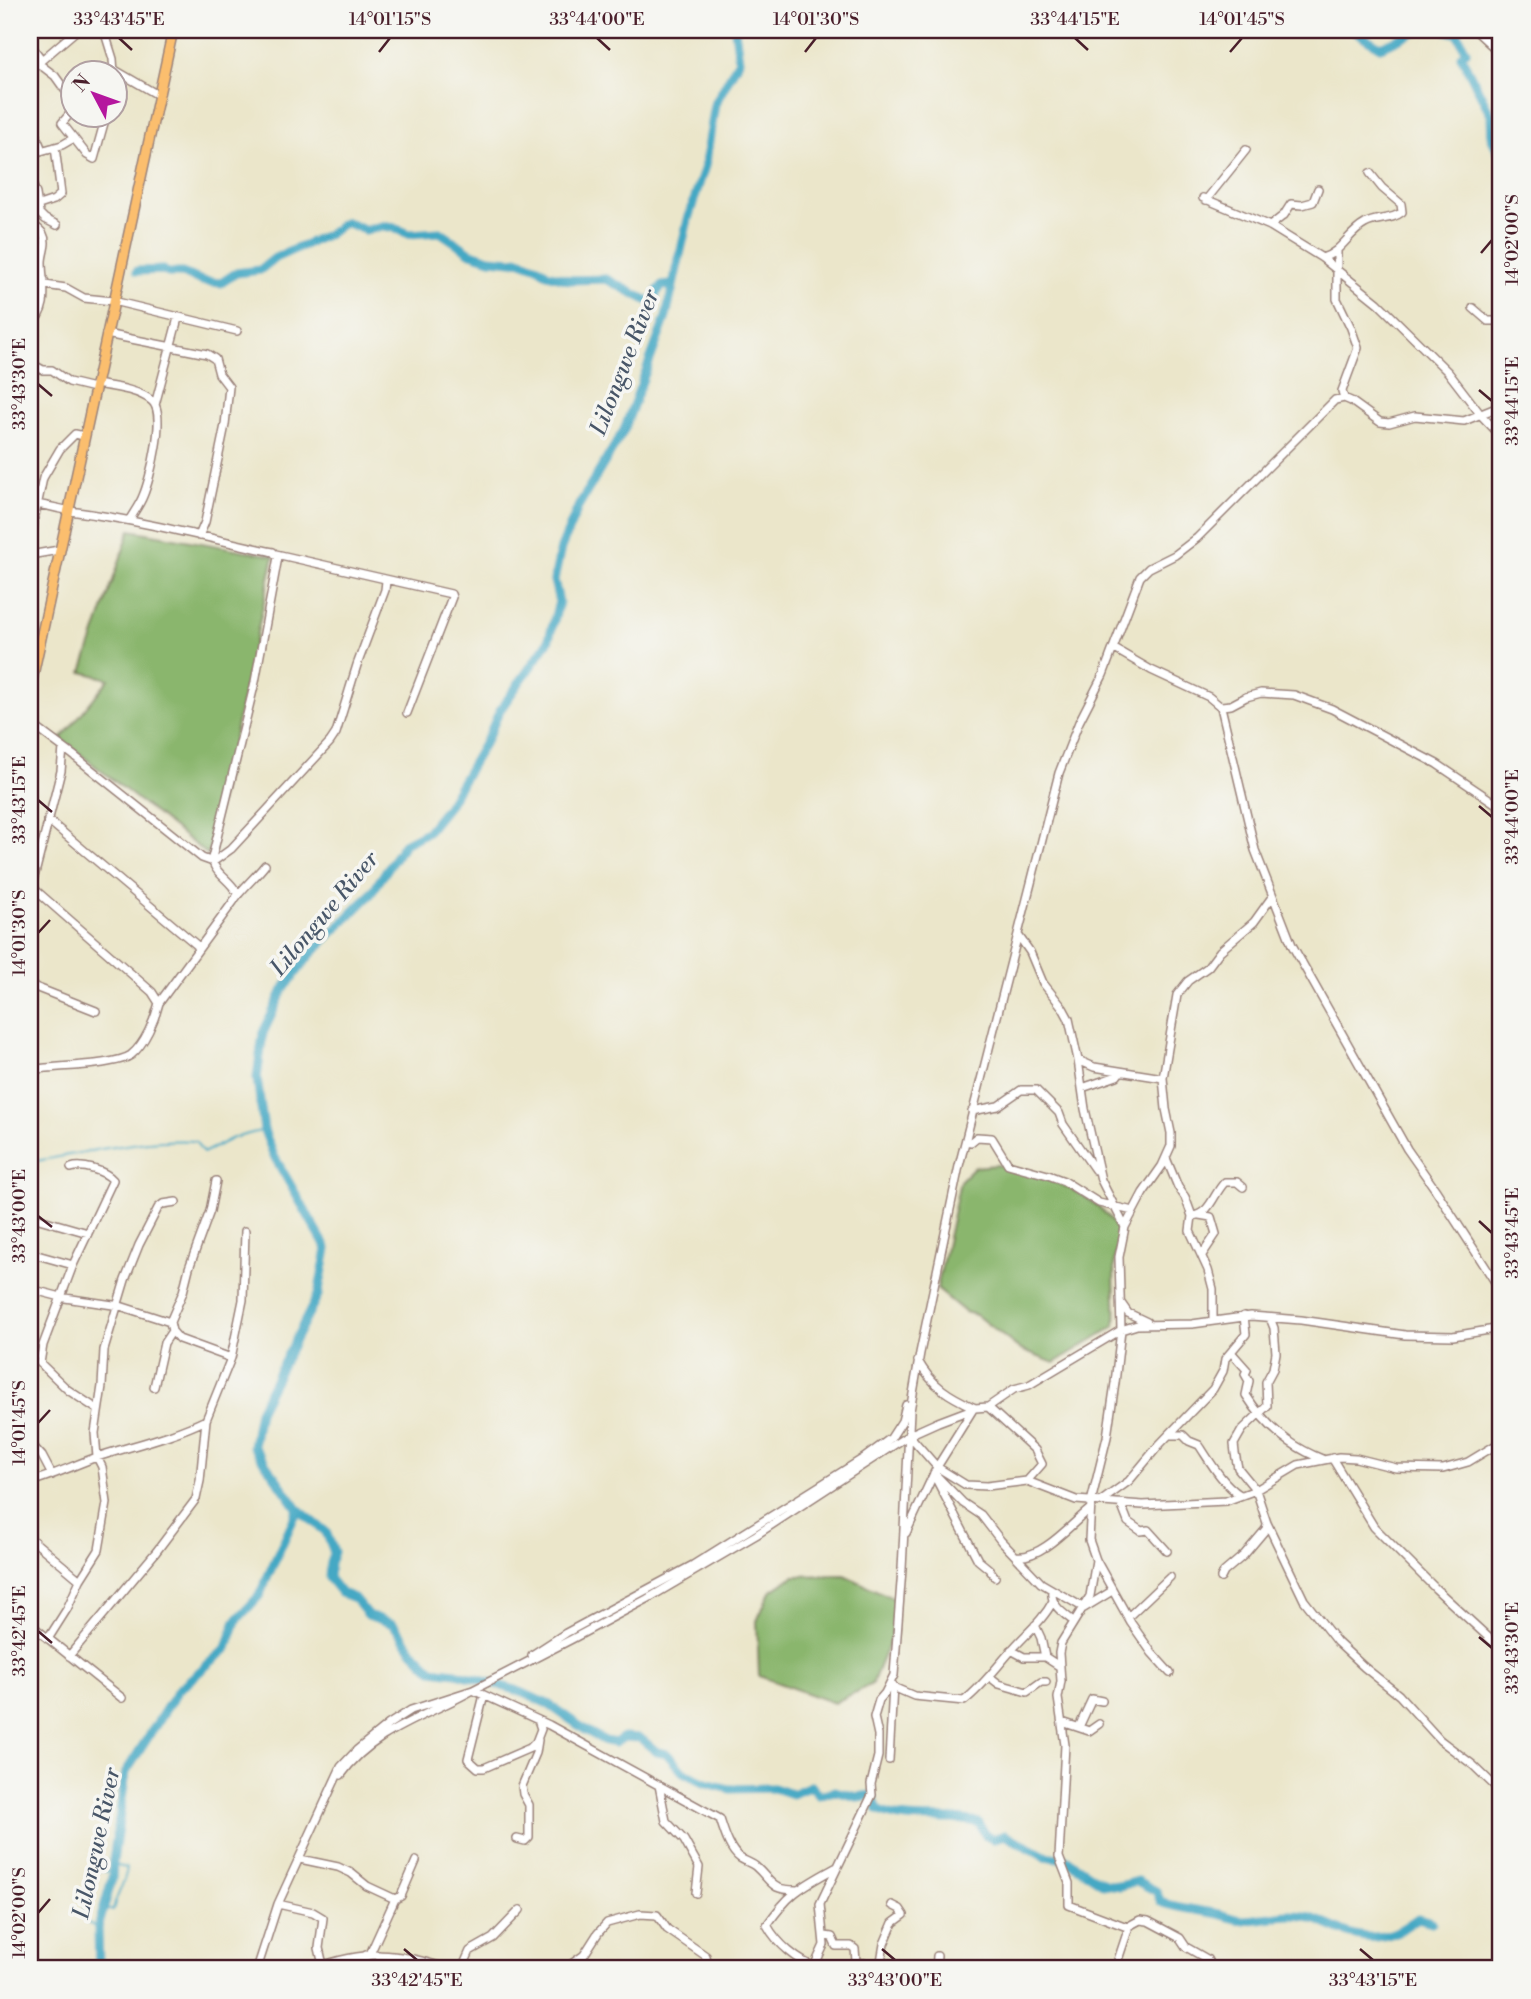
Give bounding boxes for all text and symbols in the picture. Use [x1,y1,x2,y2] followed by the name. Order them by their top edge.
[73,8,165,31] text: 33°43'45"E
[349,8,431,31] text: 14°01'15"S
[549,8,645,31] text: 33°44'00"E
[773,8,859,31] text: 14°01'30"S
[1030,8,1120,31] text: 33°44'15"E
[1199,8,1285,31] text: 14°01'45"S
[60,60,130,130] north arrow
[68,70,96,97] text: N
[1501,194,1524,286] text: 14°02'00"S
[584,284,666,440] water label: Lilongwe River
[8,338,31,430] text: 33°43'30"E
[1501,356,1524,446] text: 33°44'15"E
[8,756,31,844] text: 33°43'15"E
[1501,769,1524,865] text: 33°44'00"E
[264,845,386,982] water label: Lilongwe River
[8,890,31,976] text: 14°01'30"S
[8,1169,31,1263] text: 33°43'00"E
[1501,1187,1524,1279] text: 33°43'45"E
[8,1380,31,1466] text: 14°01'45"S
[8,1585,31,1677] text: 33°42'45"E
[1501,1602,1524,1694] text: 33°43'30"E
[67,1764,127,1922] water label: Lilongwe River
[8,1867,31,1959] text: 14°02'00"S
[371,1969,463,1992] text: 33°42'45"E
[848,1969,942,1992] text: 33°43'00"E
[1329,1969,1417,1992] text: 33°43'15"E

